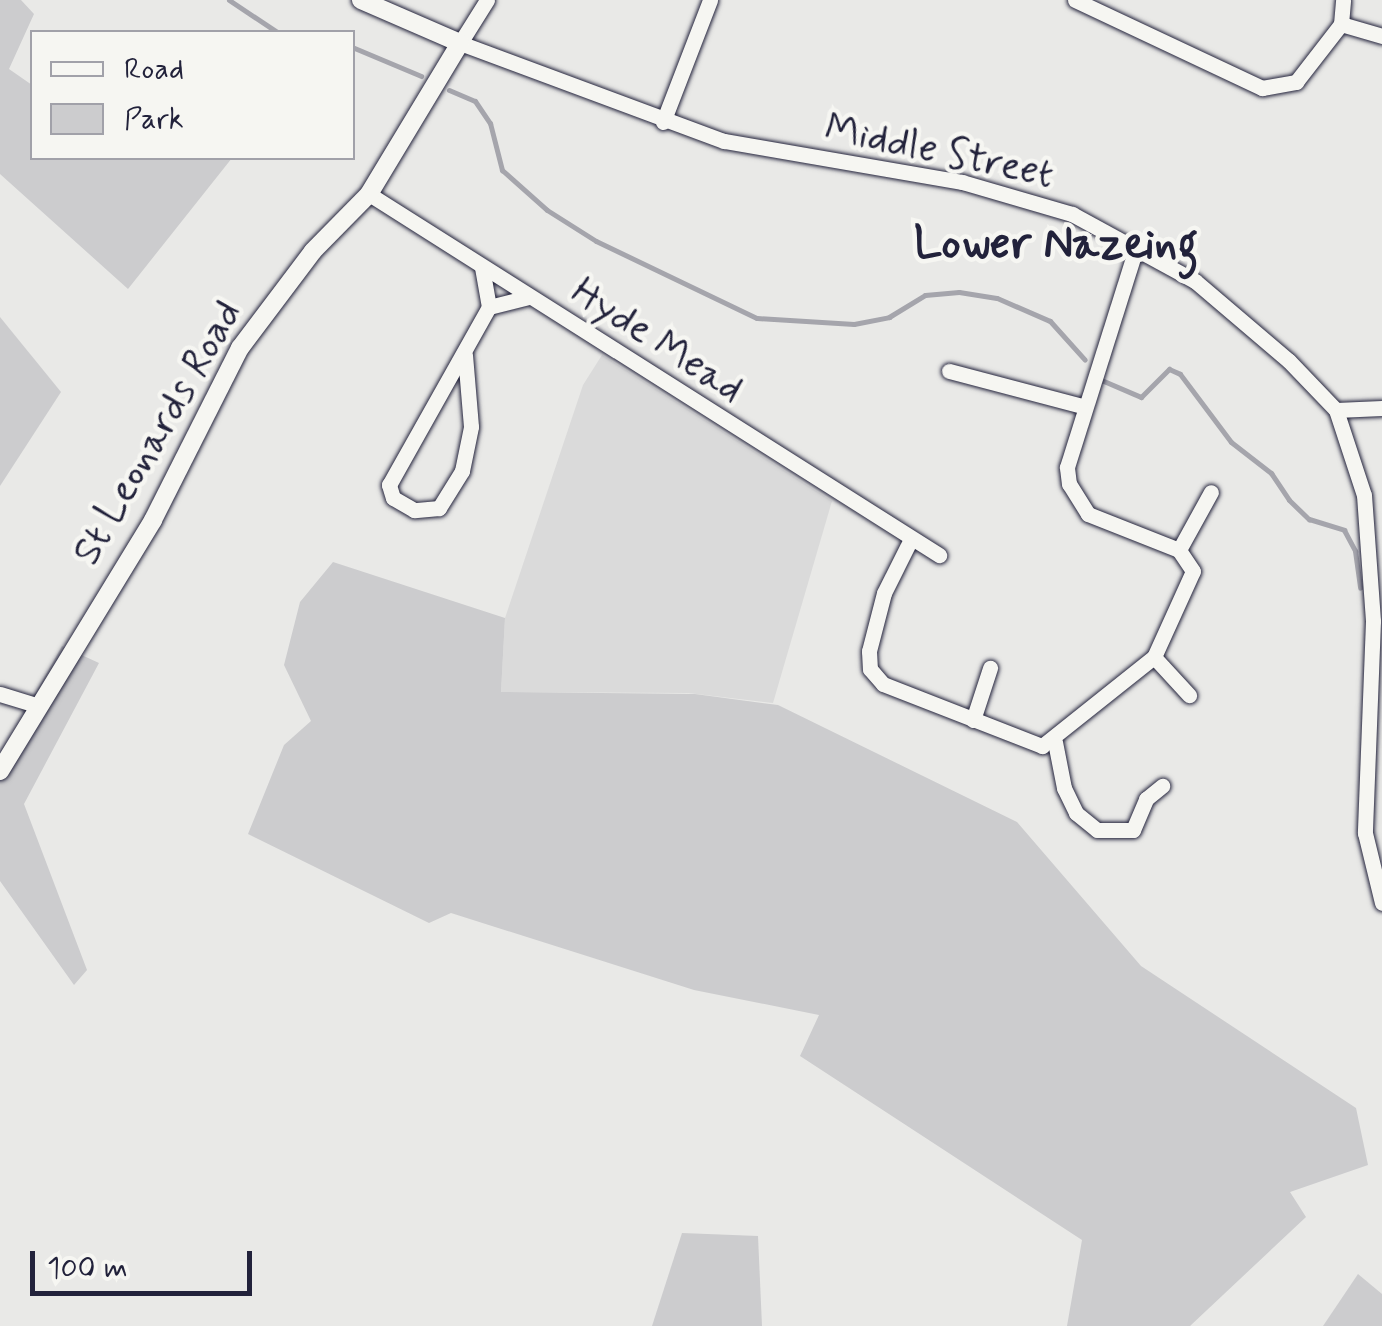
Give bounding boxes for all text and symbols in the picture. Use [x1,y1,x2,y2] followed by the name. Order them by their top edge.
[30,30,355,160] legend
[124,50,184,89] text: Road
[124,100,184,139] text: Park
[817,104,1061,200] street label: Middle Street
[915,218,1197,272] district label: Lower Nazeing
[563,269,751,413] street label: Hyde Mead
[63,292,253,574] street label: St Leonards Road
[35,1231,258,1293] scale bar
[47,1249,128,1288] text: 100 m

